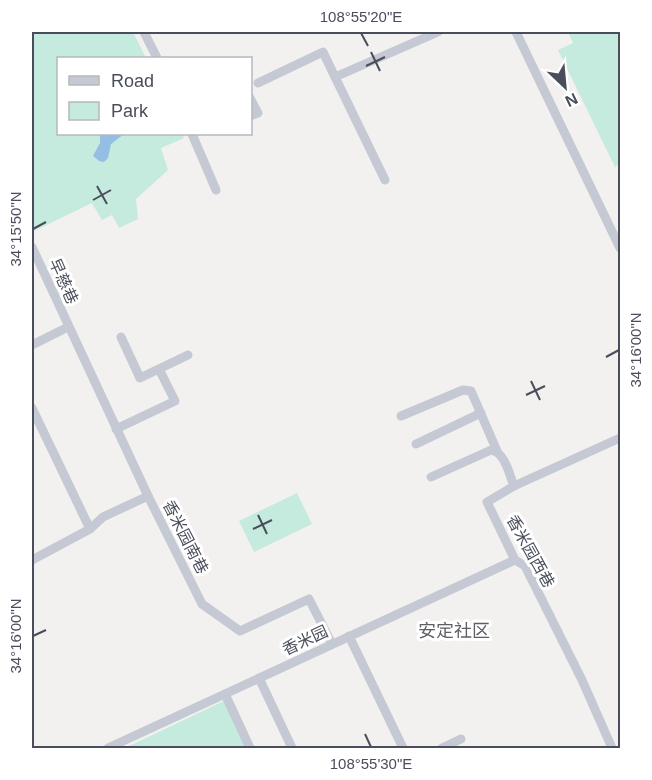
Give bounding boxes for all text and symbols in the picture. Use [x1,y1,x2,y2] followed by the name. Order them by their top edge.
[320,8,402,25] text: 108°55'20"E
[57,57,252,135] legend
[535,57,595,117] north arrow
[111,71,154,91] text: Road
[562,90,580,110] text: N
[111,101,149,121] text: Park
[7,191,24,267] text: 34°15'50"N
[46,256,81,307] street label: 早慈巷
[627,312,644,388] text: 34°16'00"N
[160,498,211,577] street label: 香米园南巷
[504,512,557,590] street label: 香米园西巷
[7,598,24,674] text: 34°16'00"N
[418,621,490,641] district label: 安定社区
[280,623,331,658] street label: 香米园
[330,755,412,772] text: 108°55'30"E

